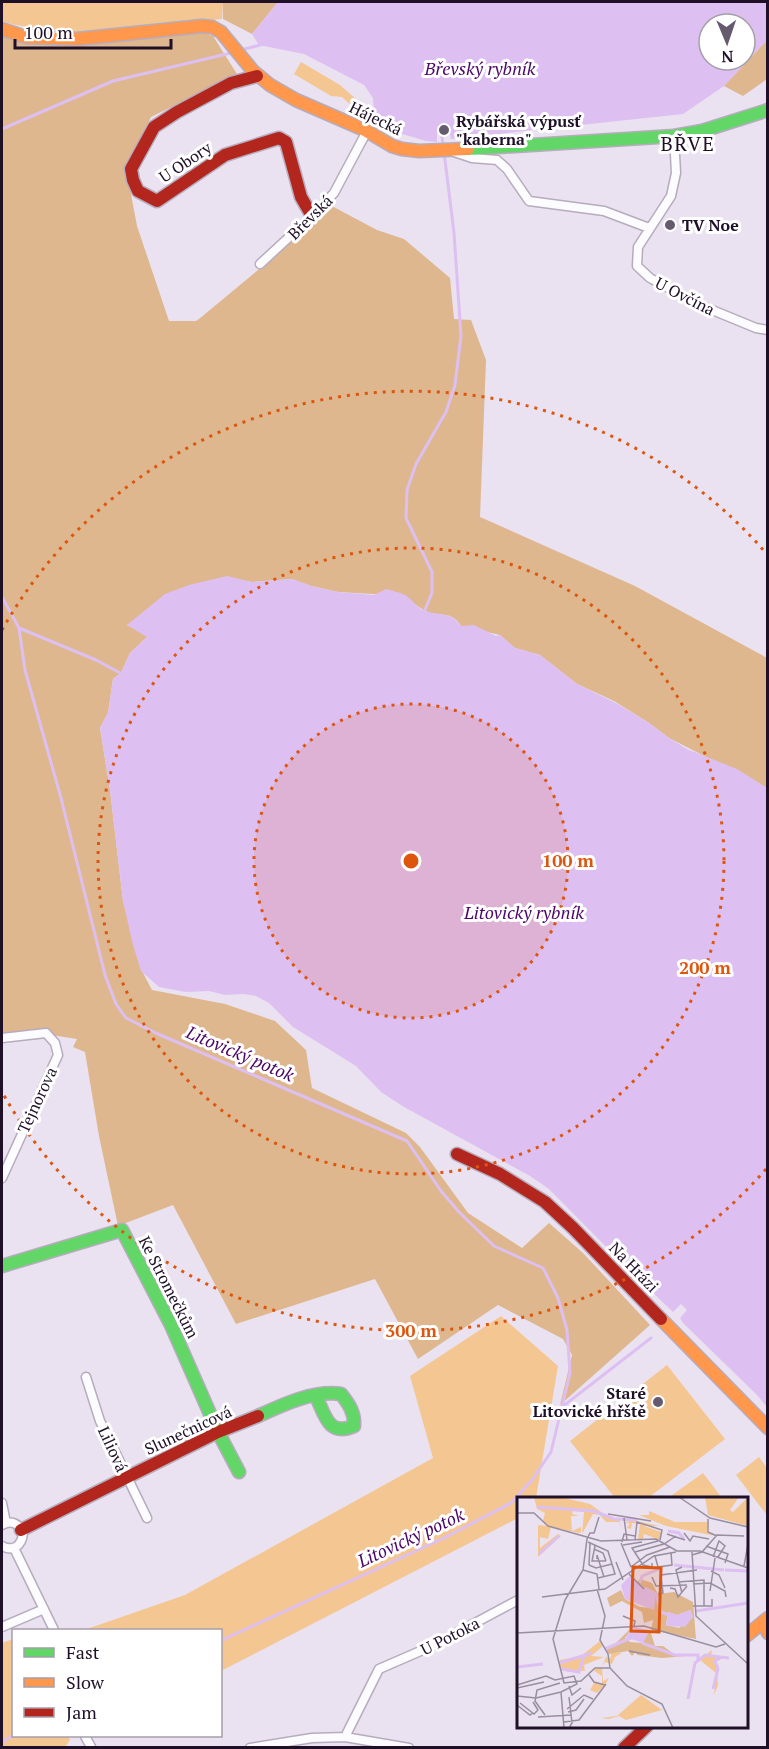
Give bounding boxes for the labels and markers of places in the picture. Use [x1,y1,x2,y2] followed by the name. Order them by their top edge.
[456,110,582,150] place label: Rybářská výpusť "kaberna"
[437,123,451,137] marker: Rybářská výpusť "kaberna"
[682,214,739,236] place label: TV Noe
[663,218,677,232] marker: TV Noe
[401,851,421,871] centre of rings
[533,1382,646,1422] place label: Staré Litovické hřště
[651,1395,665,1409] marker: Staré Litovické hřště

